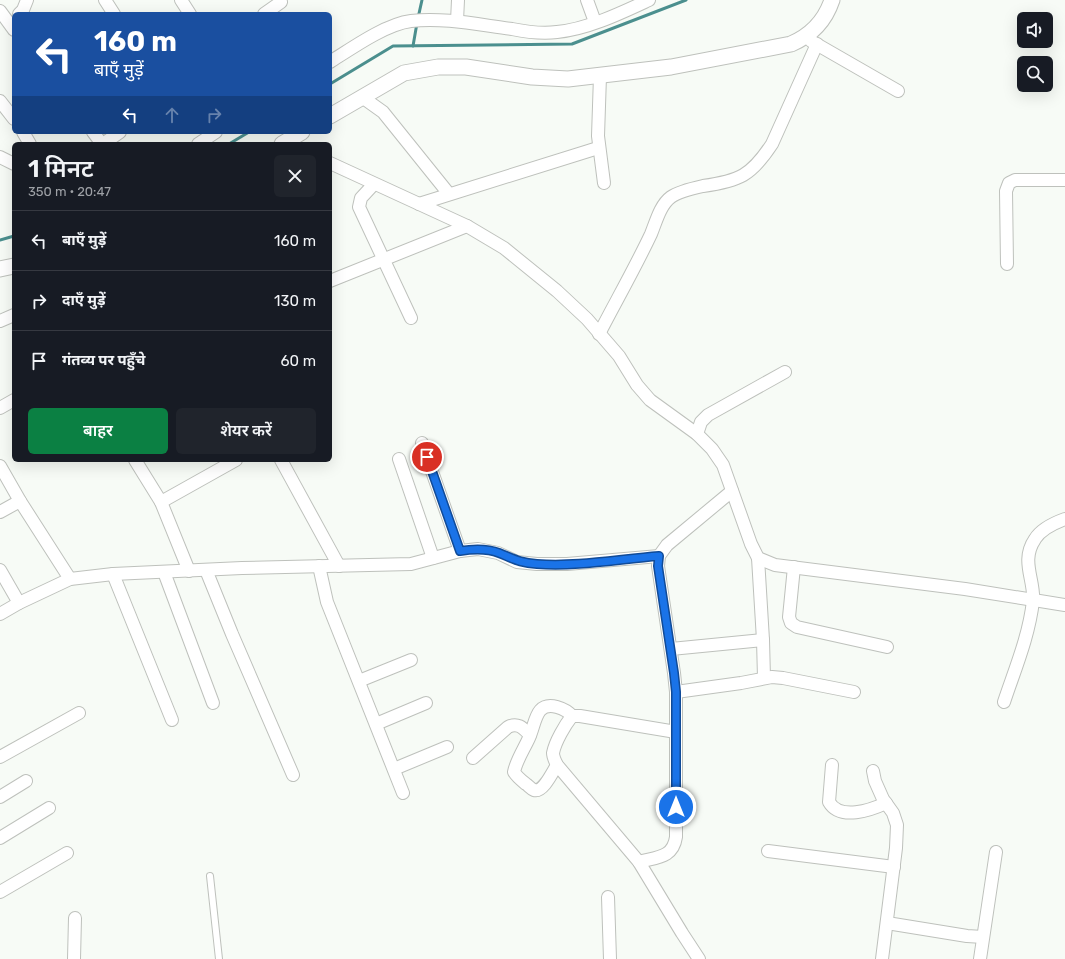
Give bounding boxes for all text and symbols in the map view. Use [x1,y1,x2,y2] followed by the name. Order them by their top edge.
[1017,12,1053,92] map controls
[1017,12,1053,48] button: sound
[94,25,177,58] text: 160 m
[28,28,80,80] icon: left
[1017,56,1053,92] button: search
[94,59,144,81] text: बाएँ मुड़ें
[119,104,141,126] icon: left
[161,104,183,126] icon: ahead
[203,104,225,126] icon: right
[28,155,94,183] text: 1 मिनट
[274,155,316,197] button: close
[28,184,111,199] text: 350 m · 20:47
[28,230,50,252] icon: left
[62,231,106,249] text: बाएँ मुड़ें
[274,232,316,250] text: 160 m
[28,290,50,312] icon: right
[62,291,105,309] text: दाएँ मुड़ें
[274,292,316,310] text: 130 m
[28,350,50,372] icon: arrive
[62,351,146,369] text: गंतव्य पर पहुँचे
[280,352,316,370] text: 60 m
[28,408,168,454] button: बाहर
[176,408,316,454] button: शेयर करें
[410,440,444,474] pin
[416,446,438,468] icon: arrive
[655,786,697,828] position arrow

